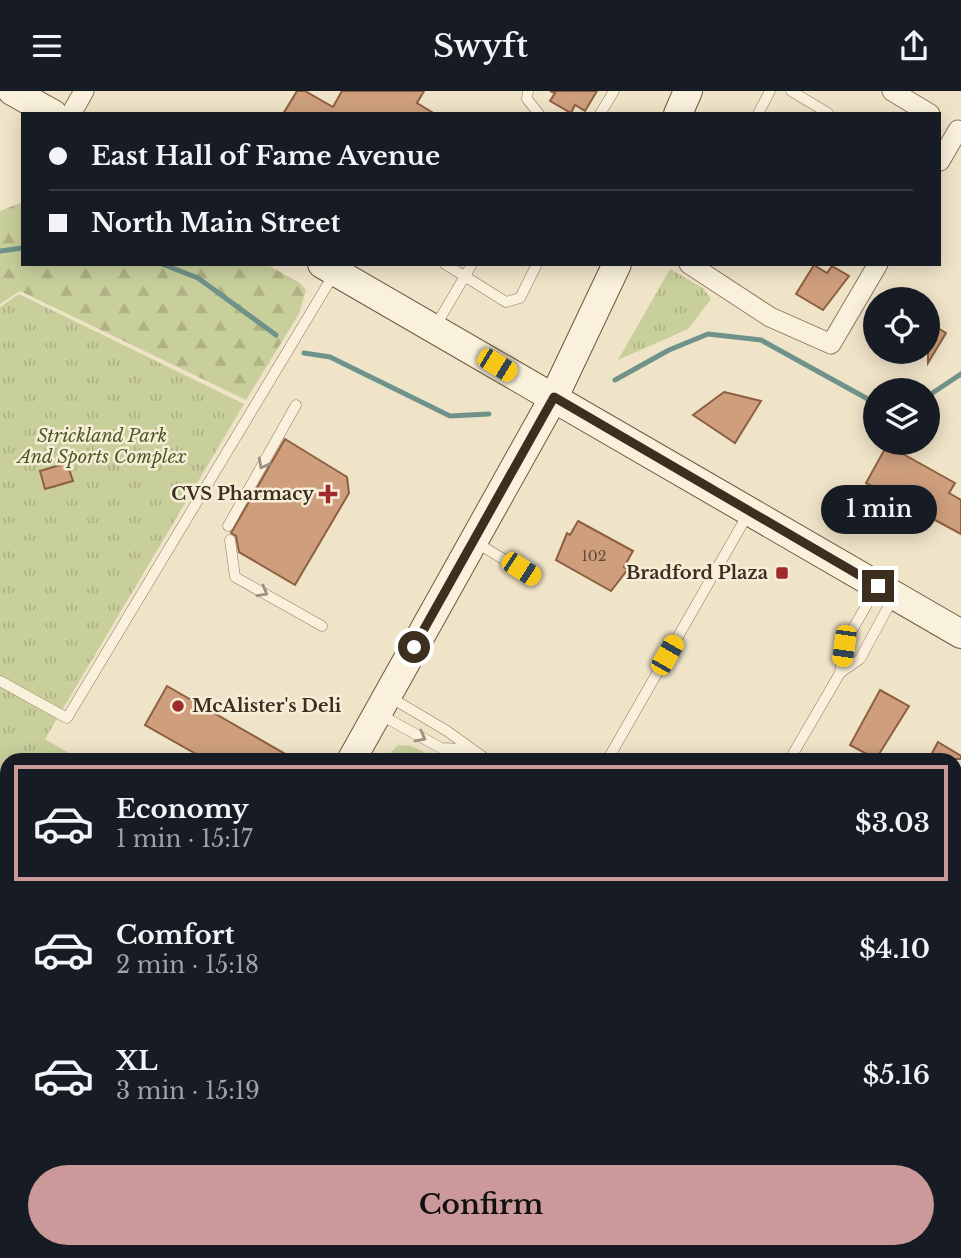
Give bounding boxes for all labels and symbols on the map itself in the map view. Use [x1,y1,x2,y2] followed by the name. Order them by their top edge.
[474,345,521,385] car
[16,425,187,468] park label: Strickland Park And Sports Complex
[258,457,271,469] one-way arrow
[171,483,314,505] place label: CVS Pharmacy
[820,484,936,533] callout: 1 min
[320,486,336,502] marker: CVS Pharmacy
[582,547,606,565] house number: 102
[498,549,545,589] car
[626,562,769,584] place label: Bradford Plaza
[774,565,790,581] marker: Bradford Plaza
[862,570,894,602] route end
[255,584,268,597] one-way arrow
[831,624,858,668] car
[398,631,430,663] route start
[648,632,687,678] car
[192,695,342,717] place label: McAlister's Deli
[170,698,186,714] marker: McAlister's Deli
[414,729,426,742] one-way arrow

